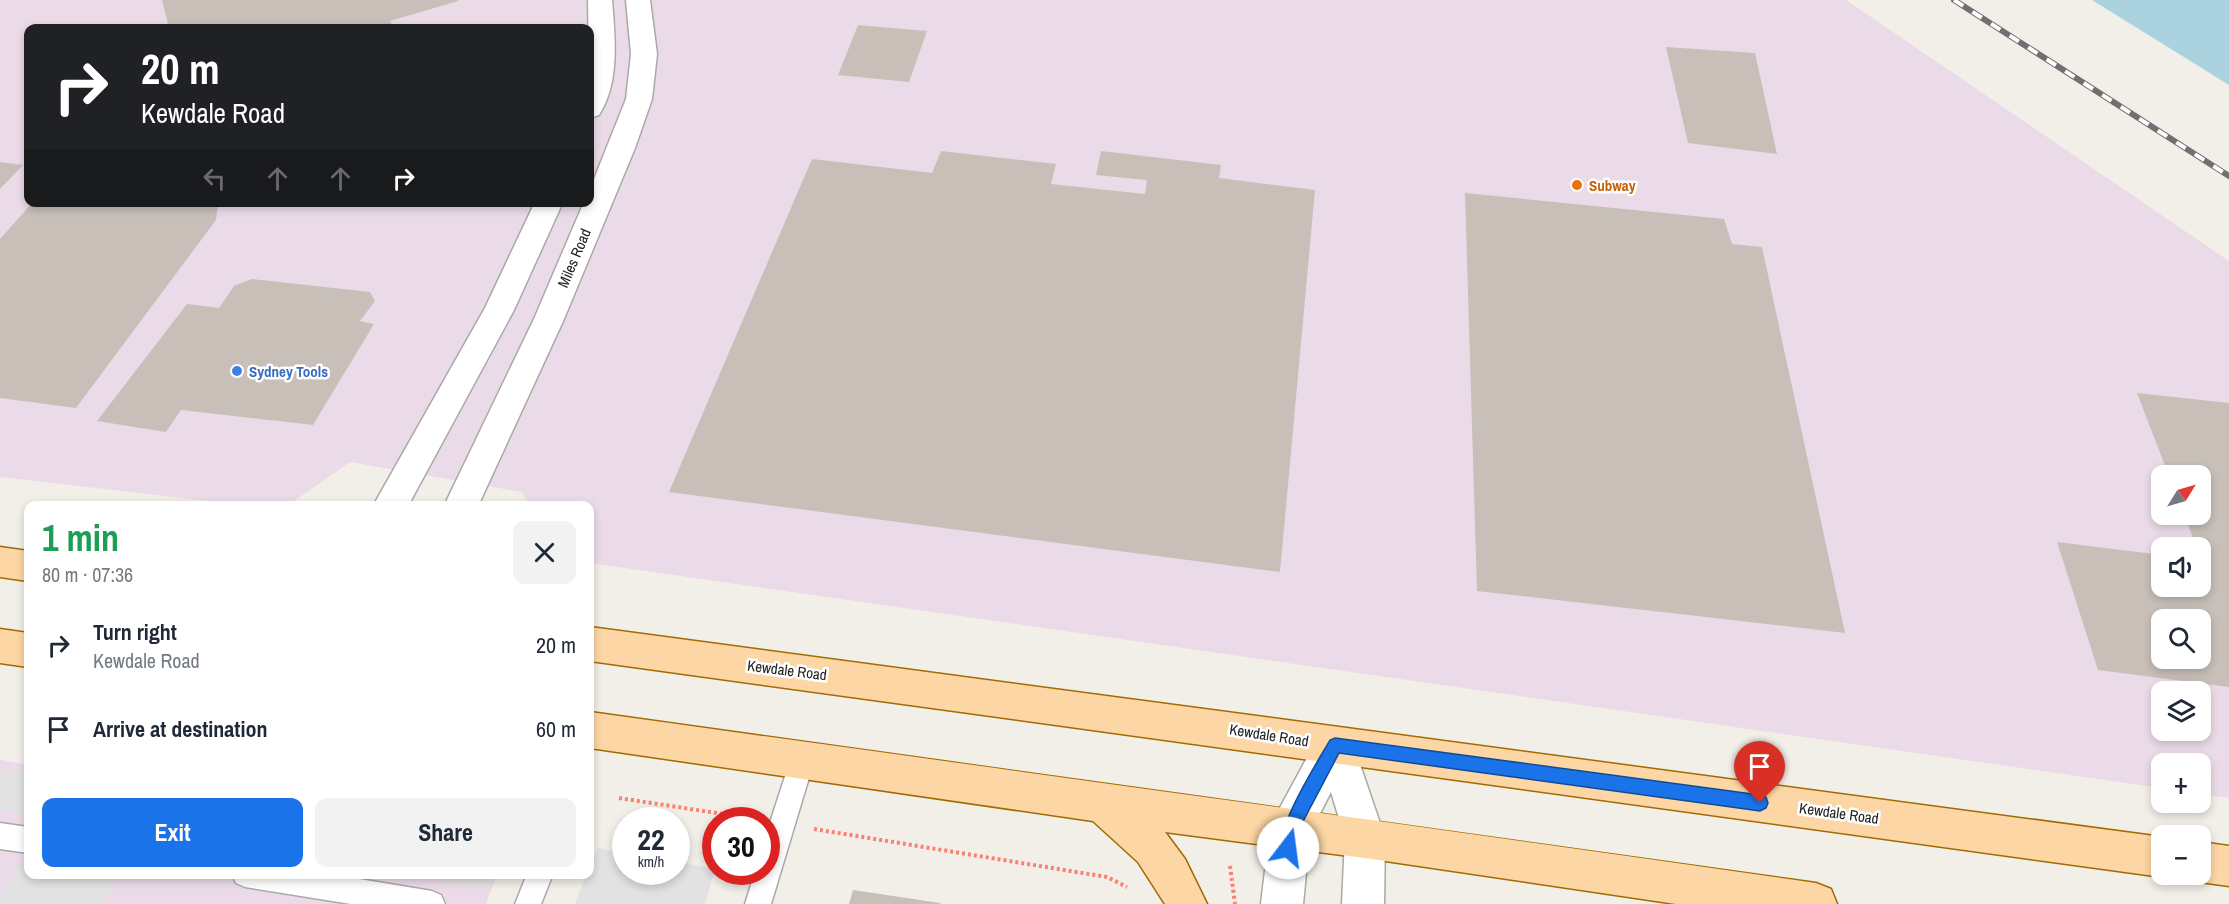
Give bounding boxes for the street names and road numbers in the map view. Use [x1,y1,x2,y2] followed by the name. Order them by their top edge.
[552,225,596,291] street label: Miles Road
[746,655,828,685] street label: Kewdale Road
[1228,718,1310,752] street label: Kewdale Road
[1798,797,1880,829] street label: Kewdale Road

